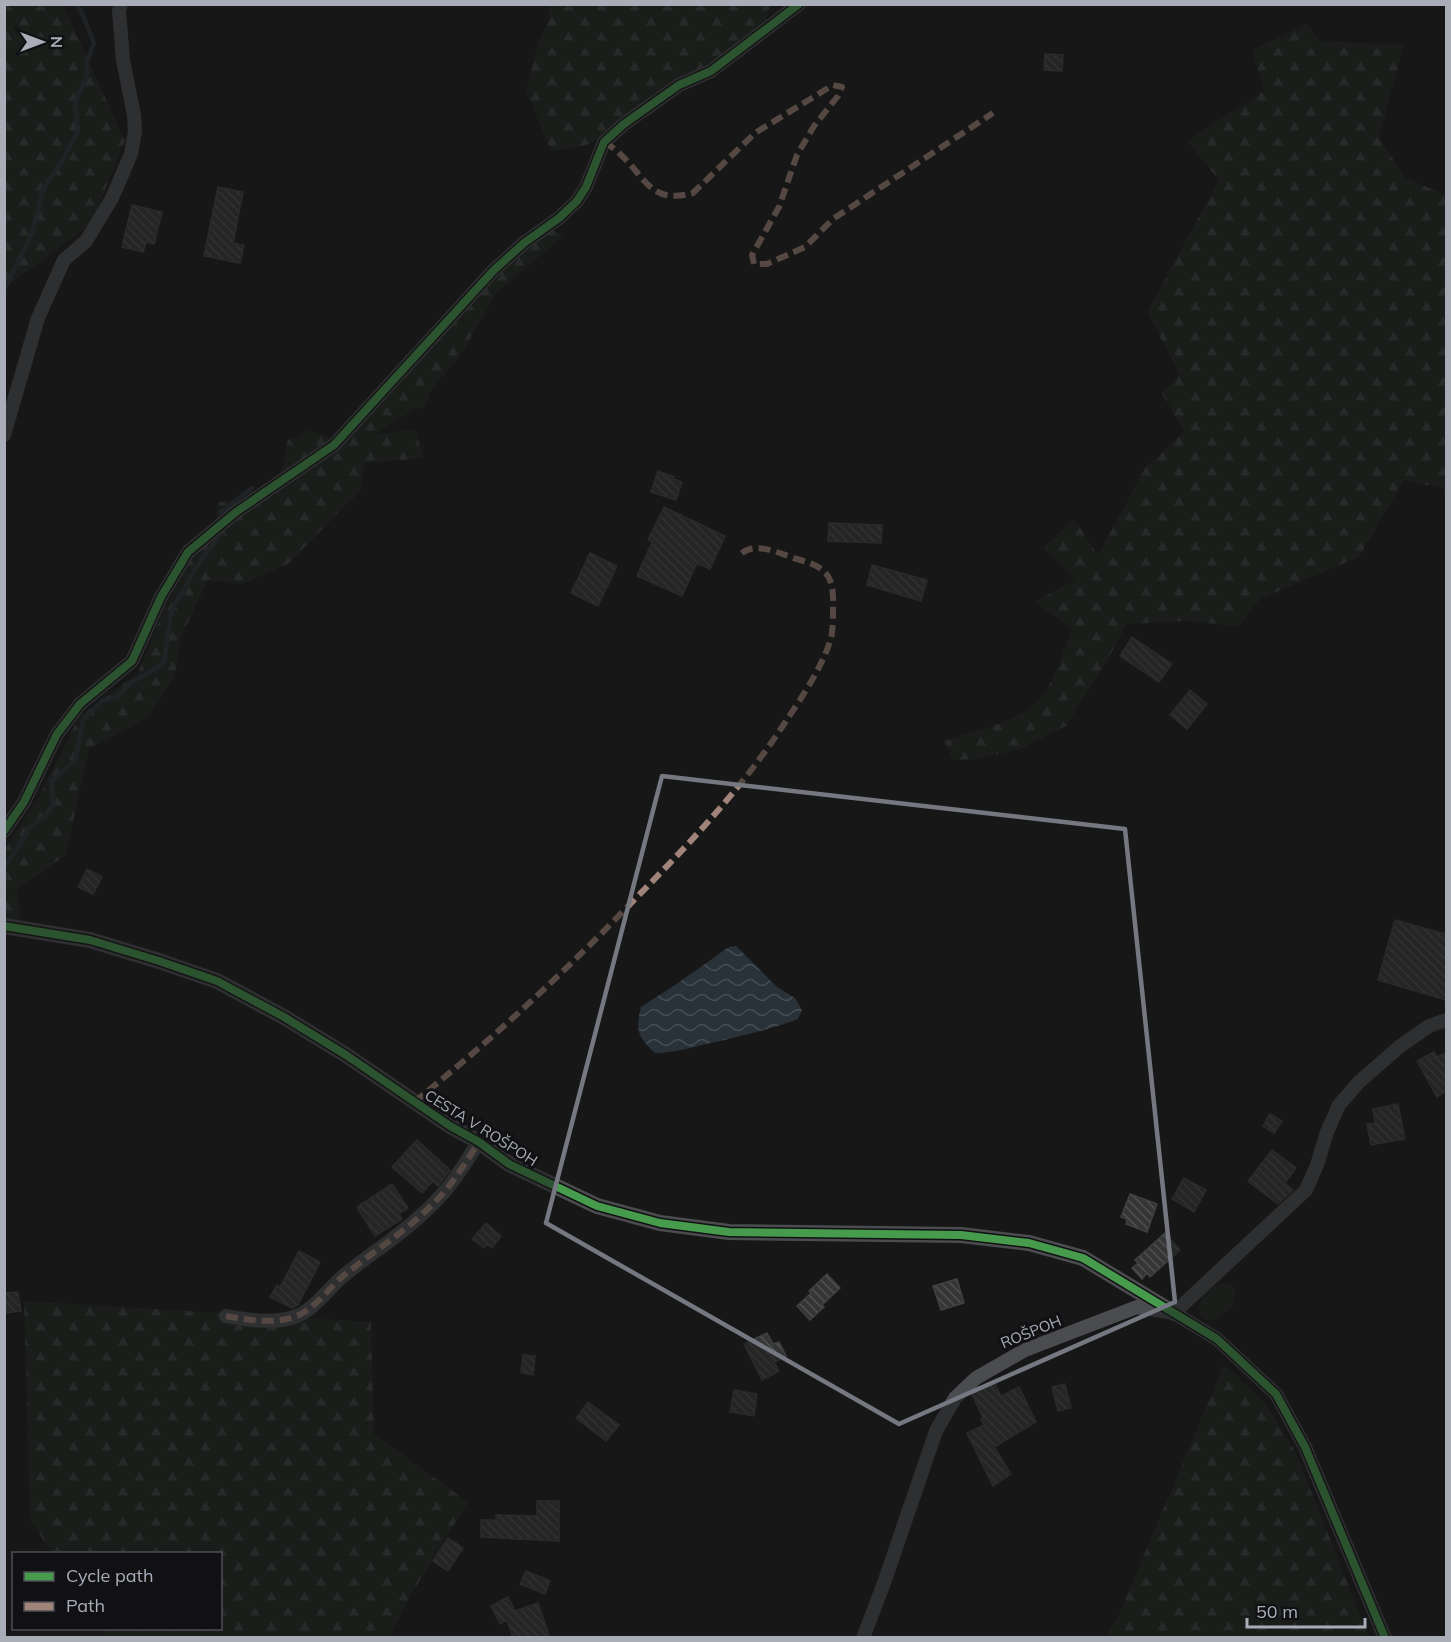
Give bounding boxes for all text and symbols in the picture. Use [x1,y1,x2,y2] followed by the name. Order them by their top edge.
[12,12,72,72] north arrow
[47,36,67,48] text: N
[421,1085,541,1170] street label: CESTA V ROŠPOH
[998,1311,1064,1352] street label: ROŠPOH
[12,1552,222,1630] legend
[66,1564,153,1587] text: Cycle path
[1247,1591,1366,1629] scale bar
[66,1594,105,1617] text: Path
[1256,1600,1298,1623] text: 50 m

